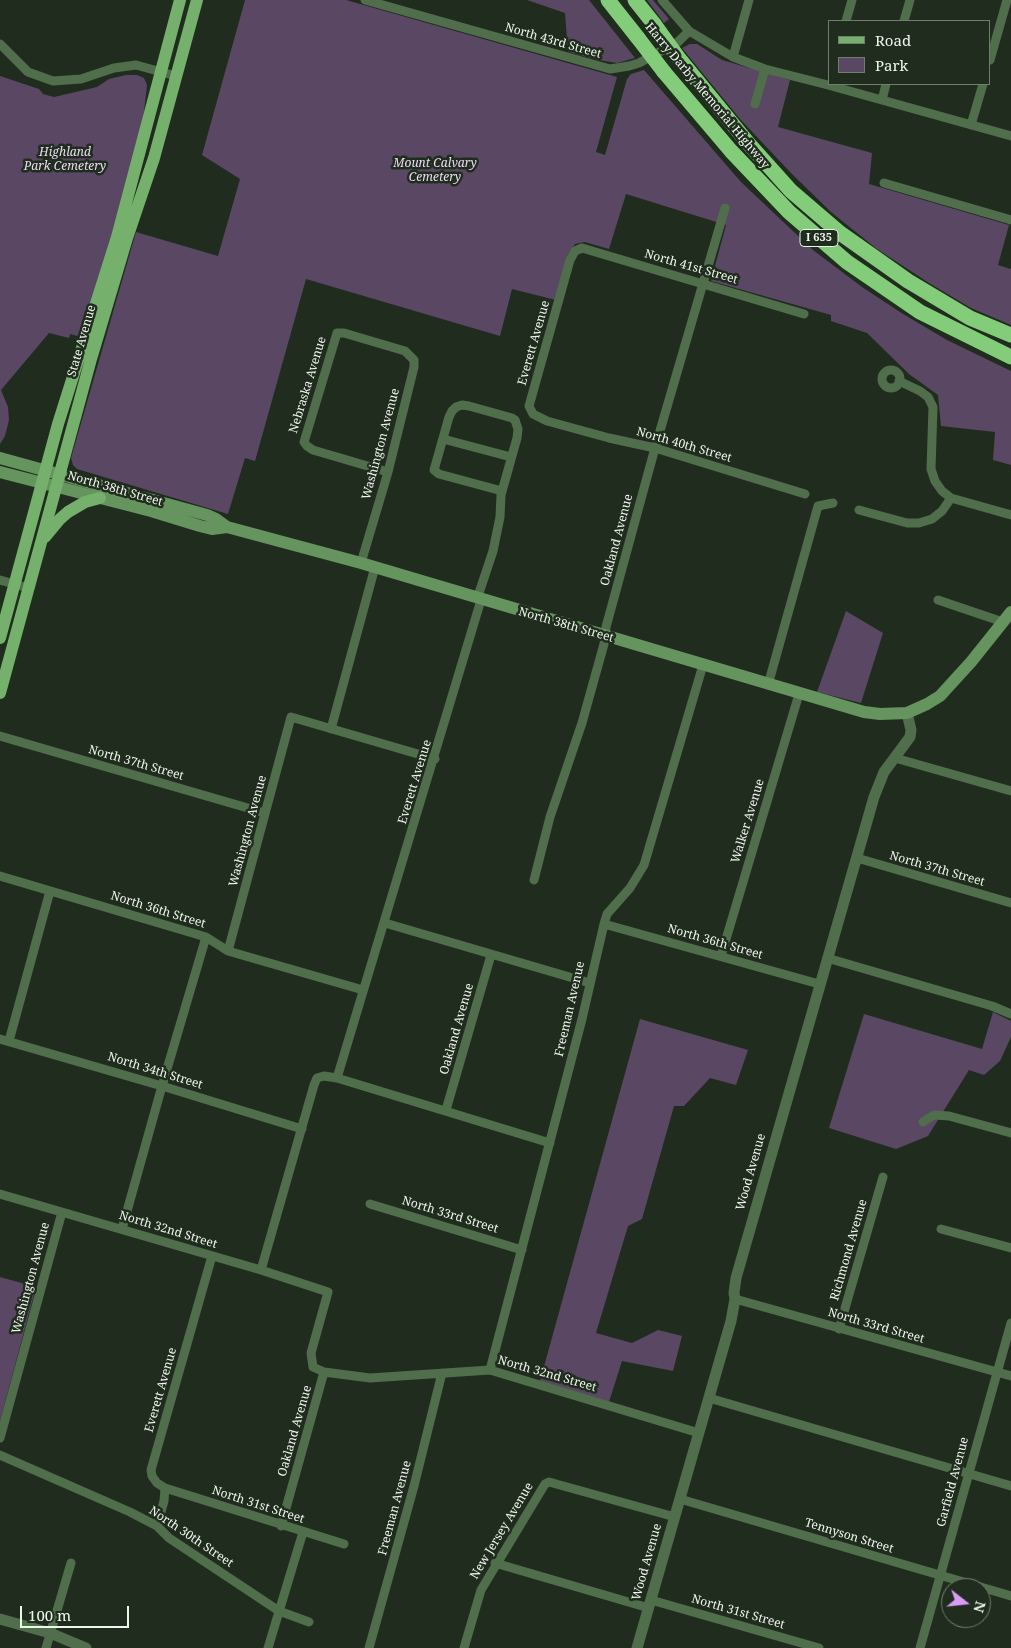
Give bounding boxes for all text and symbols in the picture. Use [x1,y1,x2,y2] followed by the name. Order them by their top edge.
[503,20,603,62] street label: North 43rd Street
[642,20,772,172] street label: Harry Darby Memorial Highway
[828,20,991,85] legend
[875,30,911,50] text: Road
[875,55,908,75] text: Park
[24,146,106,174] park label: Highland Park Cemetery
[393,157,477,185] park label: Mount Calvary Cemetery
[800,230,838,247] road number: I 635
[643,247,739,287] street label: North 41st Street
[515,299,553,387] street label: Everett Avenue
[65,303,99,379] street label: State Avenue
[286,335,330,435] street label: Nebraska Avenue
[359,387,403,501] street label: Washington Avenue
[635,424,733,466] street label: North 40th Street
[66,468,164,510] street label: North 38th Street
[598,493,636,587] street label: Oakland Avenue
[517,604,615,646] street label: North 38th Street
[395,738,435,826] street label: Everett Avenue
[87,742,185,784] street label: North 37th Street
[226,774,270,888] street label: Washington Avenue
[728,777,768,865] street label: Walker Avenue
[888,848,986,890] street label: North 37th Street
[109,889,207,931] street label: North 36th Street
[666,921,764,963] street label: North 36th Street
[552,960,588,1058] street label: Freeman Avenue
[437,982,477,1076] street label: Oakland Avenue
[106,1050,204,1092] street label: North 34th Street
[733,1132,769,1212] street label: Wood Avenue
[400,1194,500,1236] street label: North 33rd Street
[828,1198,870,1302] street label: Richmond Avenue
[117,1208,219,1252] street label: North 32nd Street
[9,1221,53,1335] street label: Washington Avenue
[826,1305,926,1347] street label: North 33rd Street
[142,1346,180,1434] street label: Everett Avenue
[496,1353,598,1395] street label: North 32nd Street
[275,1384,315,1478] street label: Oakland Avenue
[934,1435,972,1529] street label: Garfield Avenue
[375,1459,415,1557] street label: Freeman Avenue
[467,1480,537,1582] street label: New Jersey Avenue
[210,1483,306,1527] street label: North 31st Street
[146,1503,236,1571] street label: North 30th Street
[803,1516,895,1556] street label: Tennyson Street
[629,1522,665,1602] street label: Wood Avenue
[941,1578,991,1628] north arrow
[690,1592,786,1632] street label: North 31st Street
[22,1596,131,1628] scale bar
[969,1599,991,1615] text: N
[28,1605,71,1625] text: 100 m

